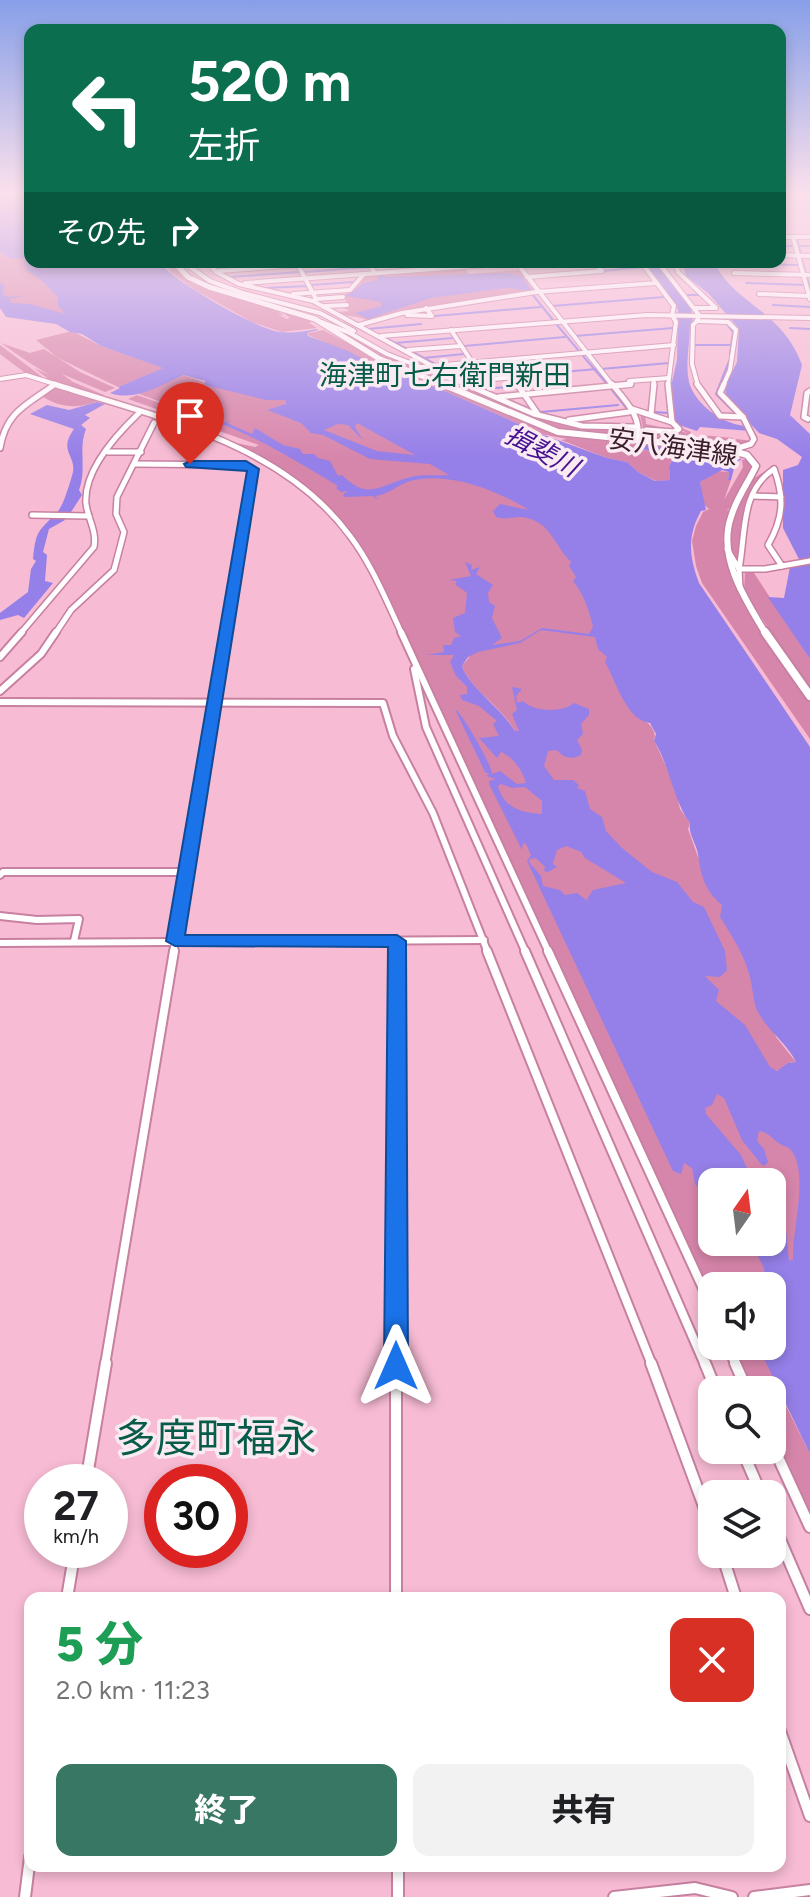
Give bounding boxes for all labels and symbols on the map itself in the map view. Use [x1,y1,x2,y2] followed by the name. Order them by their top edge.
[319,358,571,392] district label: 海津町七右衛門新田
[156,382,224,464] pin
[500,419,587,485] water label: 揖斐川
[606,422,740,472] street label: 安八海津線
[698,1168,786,1256] north arrow
[354,1324,438,1408] position arrow
[116,1414,316,1462] district label: 多度町福永
[144,1464,248,1568] speed limit sign: 30

